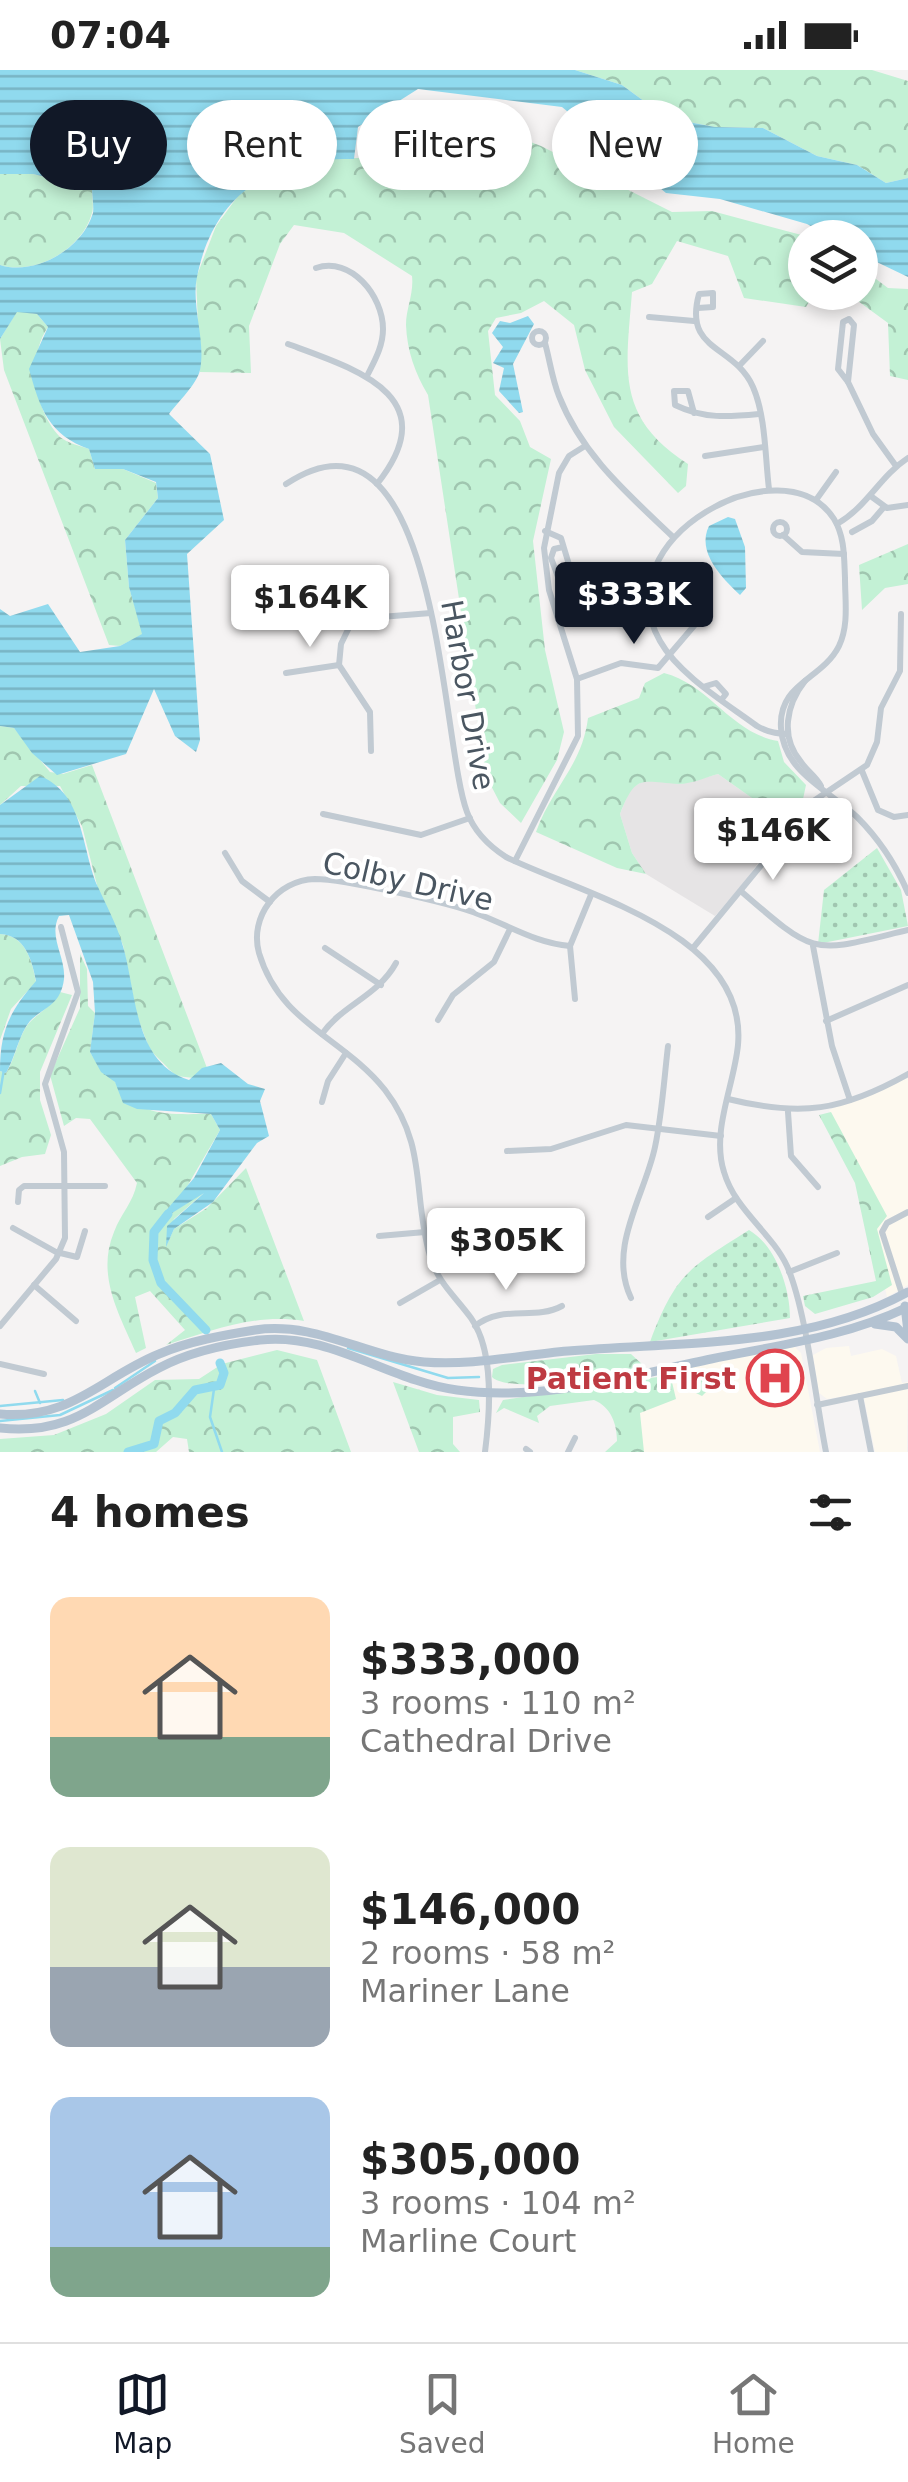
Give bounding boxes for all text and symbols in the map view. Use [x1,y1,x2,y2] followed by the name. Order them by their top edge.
[50,13,171,57] text: 07:04
[30,100,167,190] chip: Buy
[187,100,337,190] chip: Rent
[357,100,532,190] chip: Filters
[552,100,698,190] chip: New
[788,220,878,310] map controls
[788,220,878,310] button: layers
[564,562,704,647] pin: $333K
[240,565,380,650] pin: $164K
[577,575,691,613] text: $333K
[253,578,367,616] text: $164K
[434,597,502,793] street label: Harbor Drive
[703,798,843,883] pin: $146K
[716,811,830,849] text: $146K
[319,844,497,918] street label: Colby Drive
[436,1208,576,1293] pin: $305K
[449,1221,563,1259] text: $305K
[745,1348,805,1408] hospital icon: Patient First
[526,1361,736,1396] place label: Patient First
[803,1485,858,1540] icon: filters
[50,1488,250,1537] text: 4 homes
[360,1635,581,1684] text: $333,000
[130,1637,250,1757] icon: home
[360,1684,636,1722] text: 3 rooms · 110 m²
[360,1722,612,1760] text: Cathedral Drive
[360,1885,581,1934] text: $146,000
[130,1887,250,2007] icon: home
[360,1934,615,1972] text: 2 rooms · 58 m²
[360,1972,570,2010] text: Mariner Lane
[360,2135,581,2184] text: $305,000
[130,2137,250,2257] icon: home
[360,2184,636,2222] text: 3 rooms · 104 m²
[360,2222,576,2260] text: Marline Court
[113,2367,172,2460] tab: Map
[399,2367,485,2460] tab: Saved
[712,2367,795,2460] tab: Home

